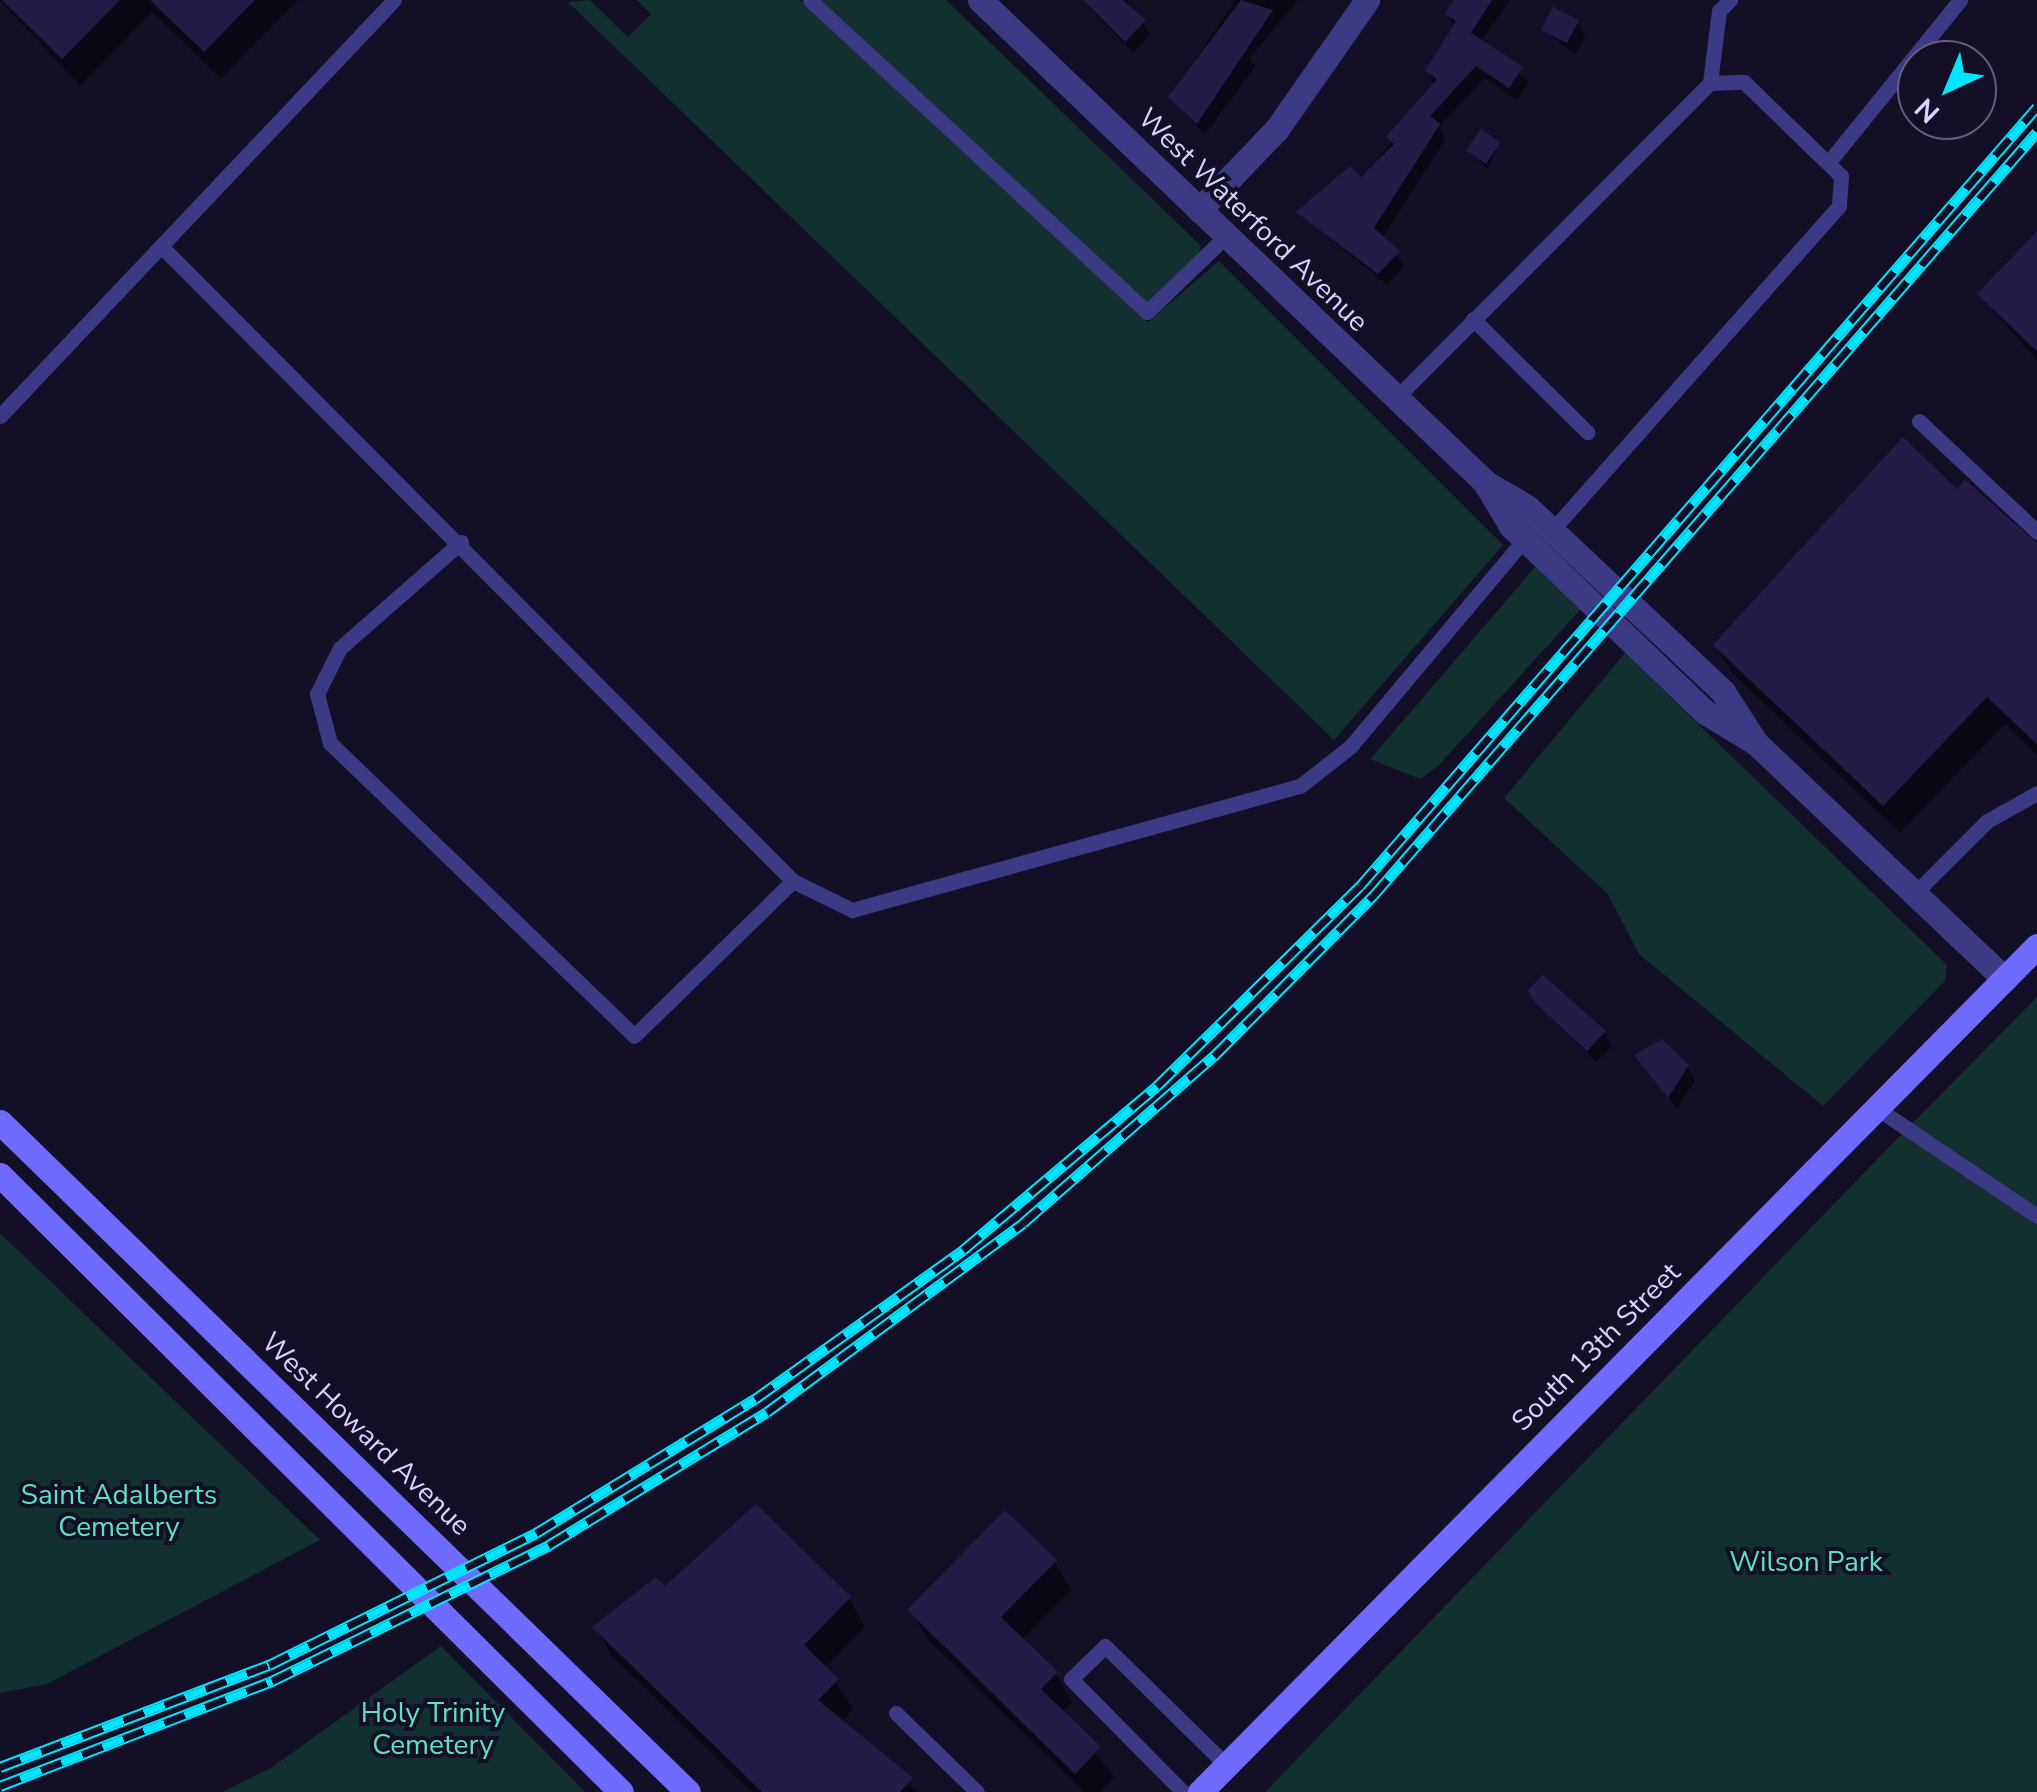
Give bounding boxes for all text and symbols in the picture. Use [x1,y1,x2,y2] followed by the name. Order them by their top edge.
[1897,40,1997,140] north arrow
[1907,89,1948,131] text: N
[1131,101,1375,339] street label: West Waterford Avenue
[1505,1256,1687,1438] street label: South 13th Street
[254,1325,478,1543] street label: West Howard Avenue
[21,1478,217,1544] park label: Saint Adalberts Cemetery
[1729,1545,1883,1579] park label: Wilson Park
[361,1696,505,1762] park label: Holy Trinity Cemetery

